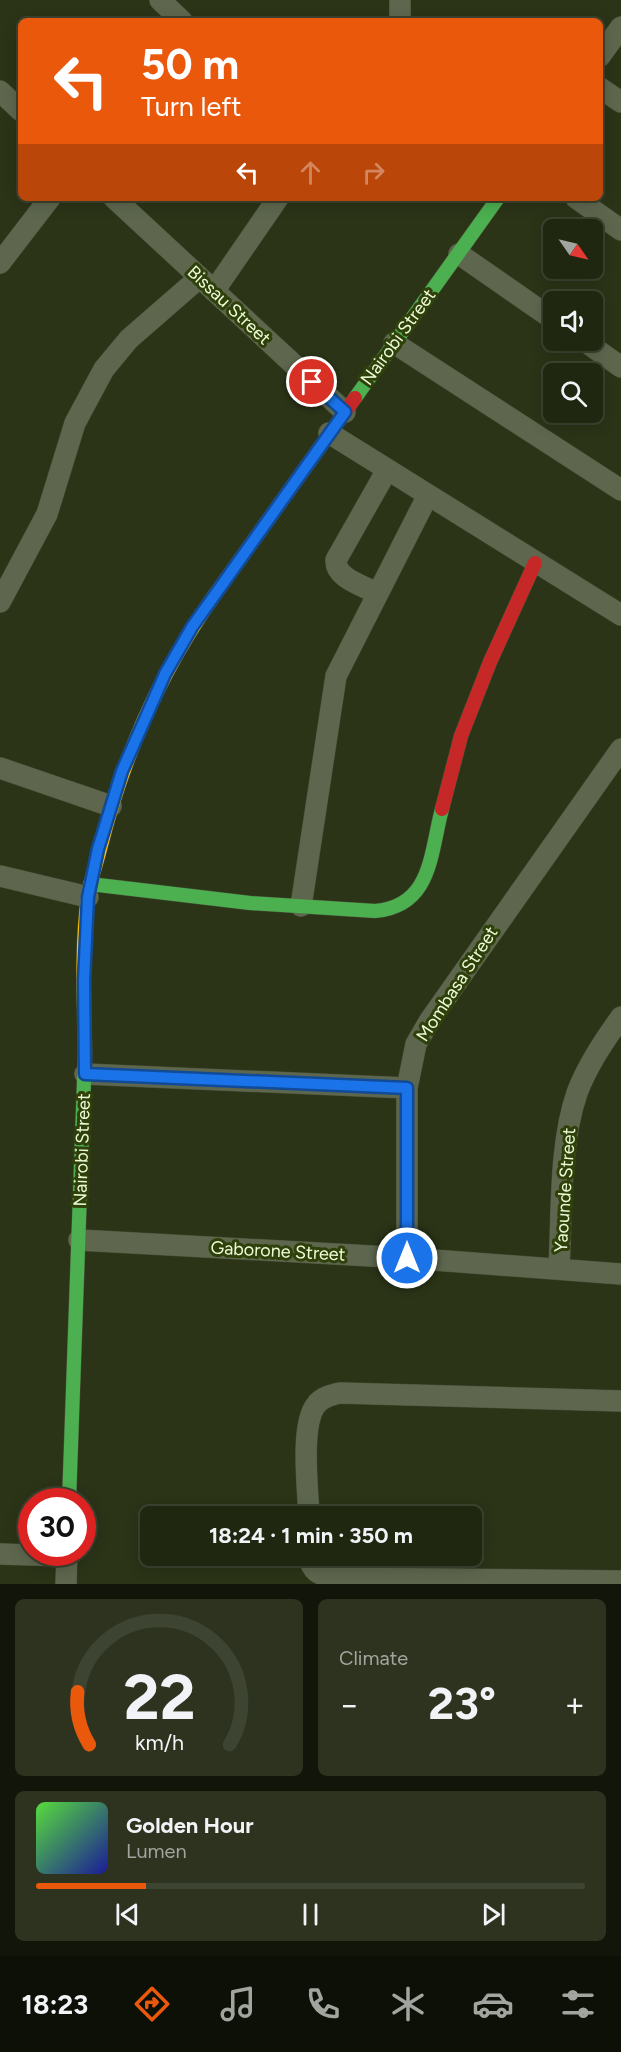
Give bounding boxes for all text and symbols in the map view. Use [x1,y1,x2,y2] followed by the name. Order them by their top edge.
[141,39,239,90] text: 50 m
[42,42,120,120] icon: left
[141,90,241,123] text: Turn left
[231,156,264,189] icon: left
[294,156,327,189] icon: ahead
[357,156,390,189] icon: right
[543,219,603,279] north arrow
[543,219,603,423] map controls
[183,261,275,349] street label: Bissau Street
[356,285,440,389] street label: Nairobi Street
[543,291,603,351] button: sound
[286,356,337,407] pin
[543,363,603,423] button: search
[295,365,328,398] icon: arrive
[412,922,503,1046] street label: Mombasa Street
[69,1093,95,1207] street label: Nairobi Street
[550,1127,580,1253] street label: Yaounde Street
[375,1226,439,1290] position arrow
[210,1236,346,1266] street label: Gaborone Street
[18,1488,96,1566] speed limit sign: 30
[209,1522,413,1549] text: 18:24 · 1 min · 350 m
[339,1646,408,1670] text: Climate
[123,1660,195,1735] text: 22
[428,1676,496,1730] text: 23°
[339,1685,360,1724] text: −
[564,1685,585,1724] text: +
[135,1730,183,1755] text: km/h
[126,1812,254,1839] text: Golden Hour
[126,1839,187,1863] text: Lumen
[111,1898,144,1931] icon: previous
[294,1898,327,1931] icon: pause
[477,1898,510,1931] icon: next
[131,1983,173,2025] icon: directions
[217,1983,259,2025] icon: music
[302,1983,344,2025] icon: phone
[387,1983,429,2025] icon: climate
[472,1983,514,2025] icon: car
[557,1983,599,2025] icon: filters
[22,1988,88,2021] text: 18:23

